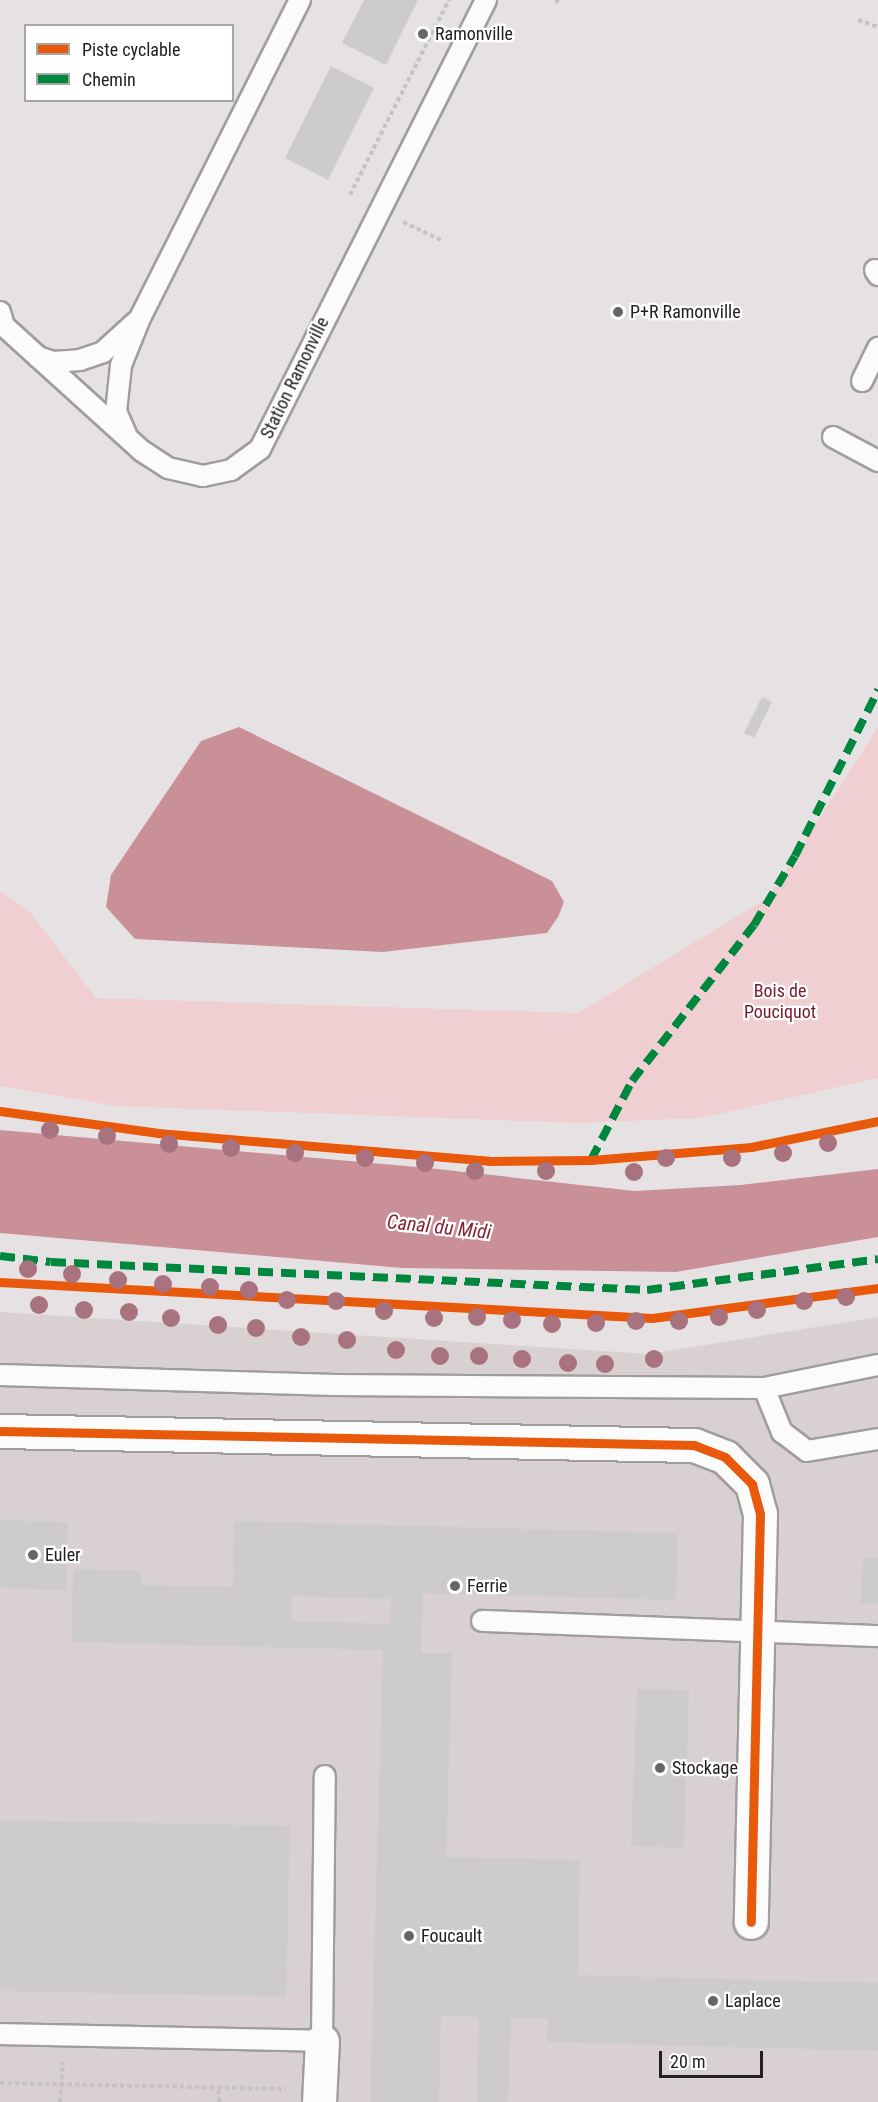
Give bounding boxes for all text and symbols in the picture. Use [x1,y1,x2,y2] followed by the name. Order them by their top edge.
[435,23,513,45] place label: Ramonville
[24,24,234,102] legend
[416,27,430,41] marker: Ramonville
[82,39,180,60] text: Piste cyclable
[82,69,136,90] text: Chemin
[630,301,741,323] place label: P+R Ramonville
[611,305,625,319] marker: P+R Ramonville
[256,314,334,442] street label: Station Ramonville
[744,981,816,1024] park label: Bois de Pouciquot
[386,1210,492,1244] water label: Canal du Midi
[45,1544,81,1566] place label: Euler
[26,1548,40,1562] marker: Euler
[467,1575,507,1597] place label: Ferrie
[448,1579,462,1593] marker: Ferrie
[672,1757,738,1779] place label: Stockage
[653,1761,667,1775] marker: Stockage
[421,1925,482,1947] place label: Foucault
[402,1929,416,1943] marker: Foucault
[725,1990,781,2012] place label: Laplace
[706,1994,720,2008] marker: Laplace
[662,2039,766,2077] scale bar
[670,2051,705,2072] text: 20 m

